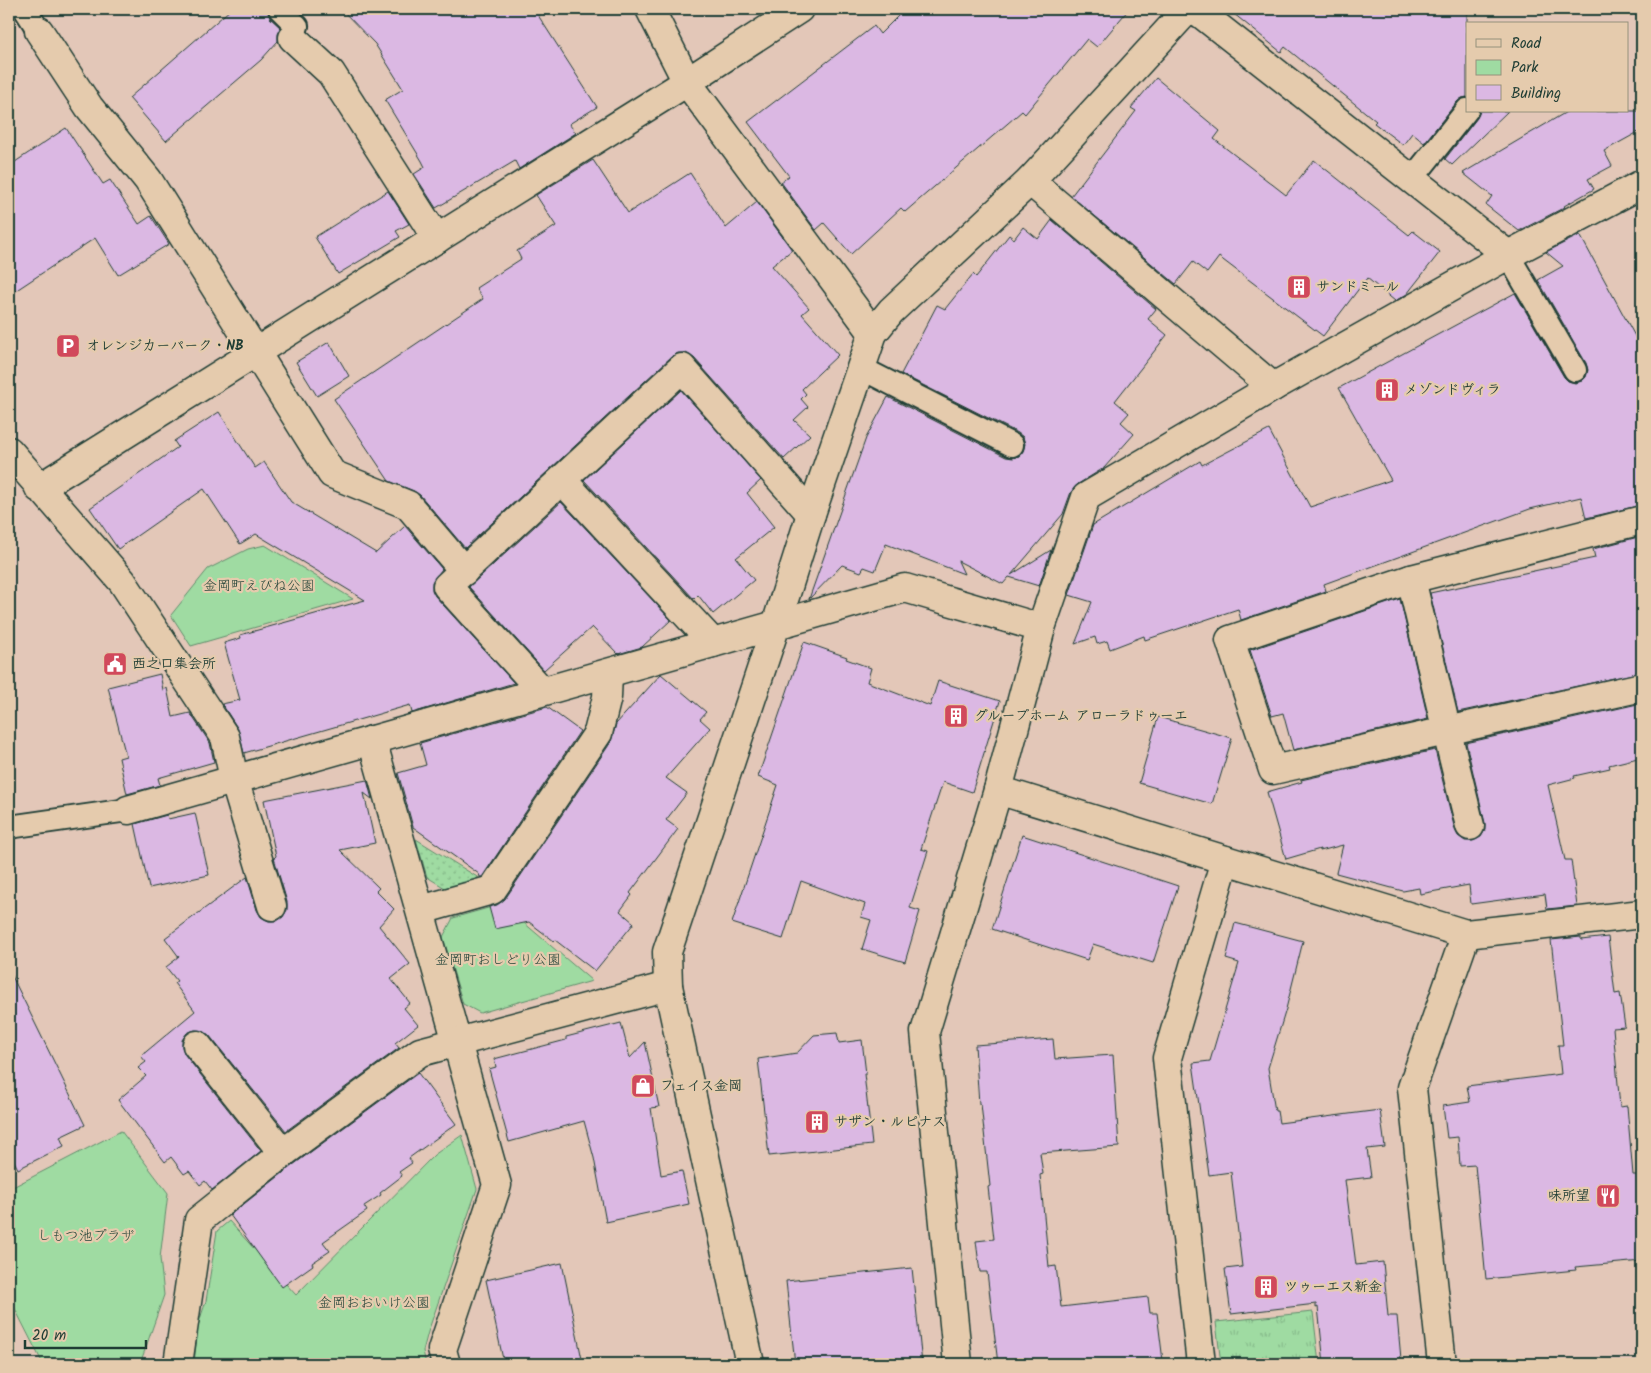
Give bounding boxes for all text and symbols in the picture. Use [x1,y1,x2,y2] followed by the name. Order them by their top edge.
[1466,22,1628,112] legend
[1511,32,1542,56] text: Road
[1511,56,1539,80] text: Park
[1511,82,1561,106] text: Building
[1286,274,1312,300] building icon: サンドミール
[1316,276,1399,298] place label: サンドミール
[55,333,81,359] parking icon: オレンジカーパーク・NB
[86,335,244,357] place label: オレンジカーパーク・NB
[1374,377,1400,403] building icon: メゾンドヴィラ
[1404,379,1501,401] place label: メゾンドヴィラ
[203,575,315,597] park label: 金岡町えびね公園
[102,651,128,677] public building icon: 西之口集会所
[132,653,216,675] place label: 西之口集会所
[943,703,969,729] building icon: グループホーム アローラドゥーエ
[974,705,1188,727] place label: グループホーム アローラドゥーエ
[435,949,561,971] park label: 金岡町おしどり公園
[630,1073,656,1099] shop icon: フェイス金岡
[660,1075,742,1097] place label: フェイス金岡
[804,1109,830,1135] building icon: サザン・ルピナス
[834,1111,946,1133] place label: サザン・ルピナス
[1595,1183,1621,1209] restaurant icon: 味所望
[1548,1185,1590,1207] place label: 味所望
[37,1225,135,1247] park label: しもつ池プラザ
[1253,1274,1279,1300] building icon: ツゥーエス新金
[1284,1276,1382,1298] place label: ツゥーエス新金
[318,1292,430,1314] park label: 金岡おおいけ公園
[25,1318,146,1350] scale bar
[32,1324,66,1348] text: 20 m

